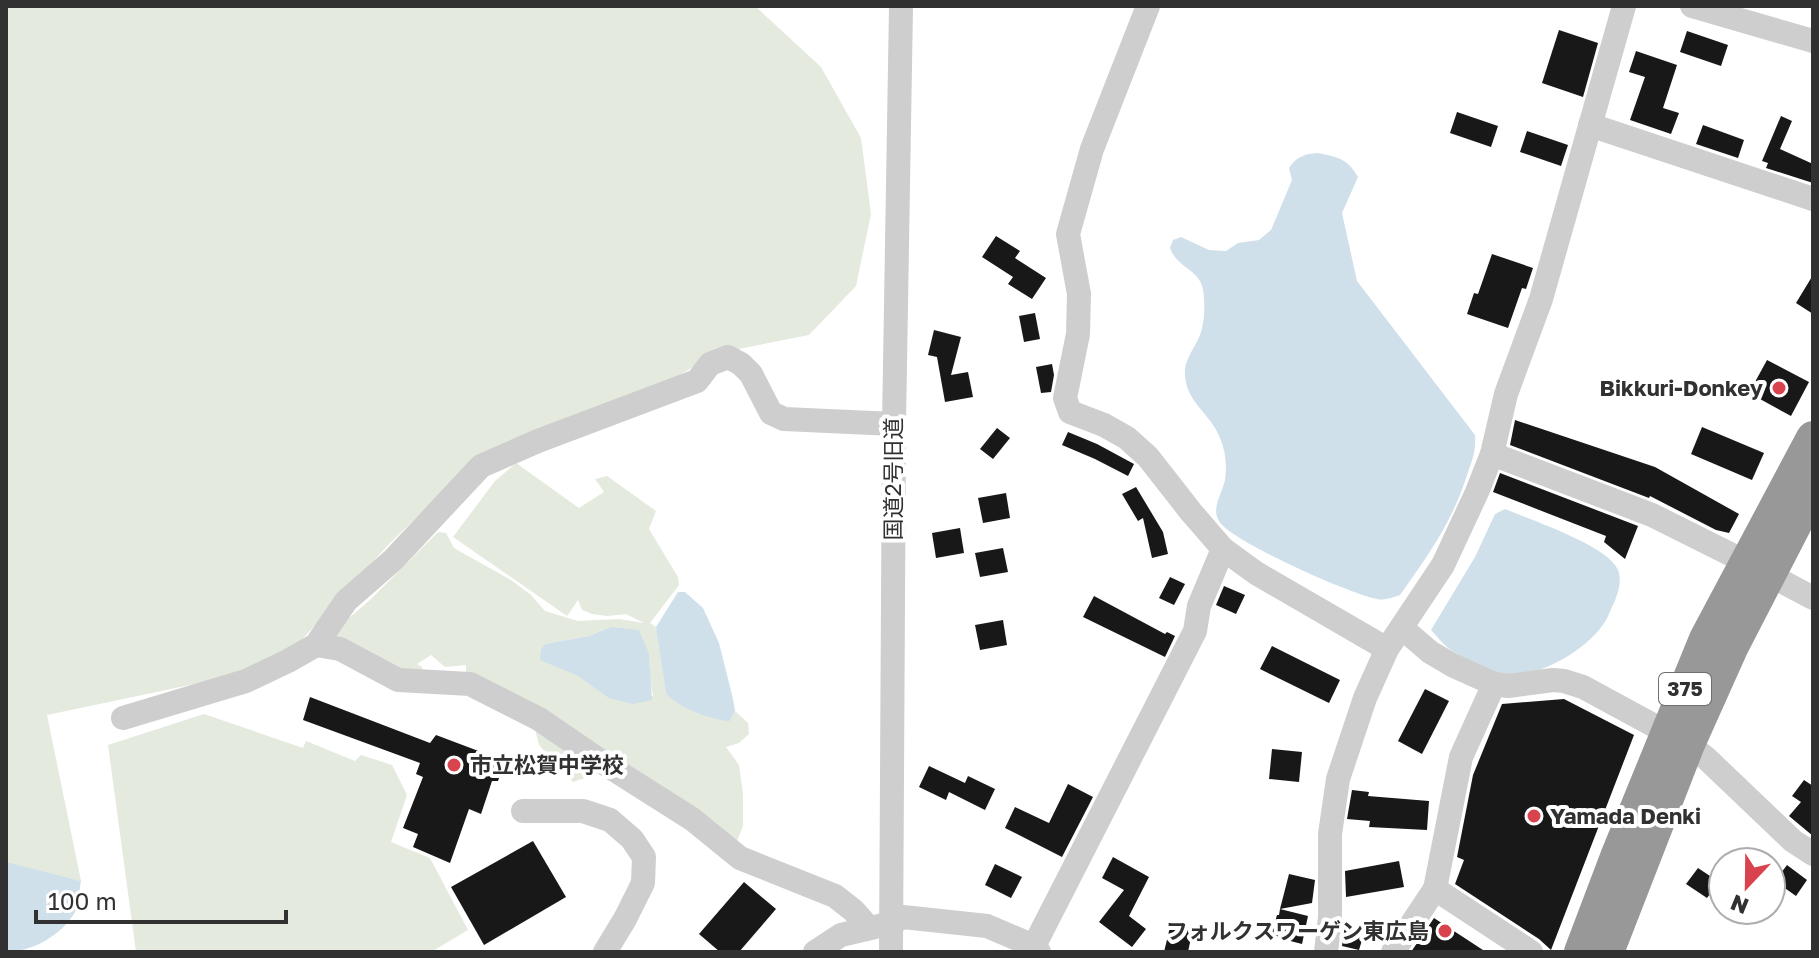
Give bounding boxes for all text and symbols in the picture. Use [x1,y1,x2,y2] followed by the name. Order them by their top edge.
[1600,374,1763,401] place label: Bikkuri-Donkey
[1770,379,1788,397] marker: Bikkuri-Donkey
[879,418,906,540] street label: 国道2号旧道
[1659,673,1711,705] road number: 375
[470,751,624,778] place label: 市立松賀中学校
[445,756,463,774] marker: 市立松賀中学校
[1550,802,1701,829] place label: Yamada Denki
[1525,807,1543,825] marker: Yamada Denki
[1707,846,1787,926] north arrow
[36,874,286,924] scale bar
[48,886,117,915] text: 100 m
[1727,889,1752,921] text: N
[1166,917,1429,944] place label: フォルクスワーゲン東広島
[1436,922,1454,940] marker: フォルクスワーゲン東広島

